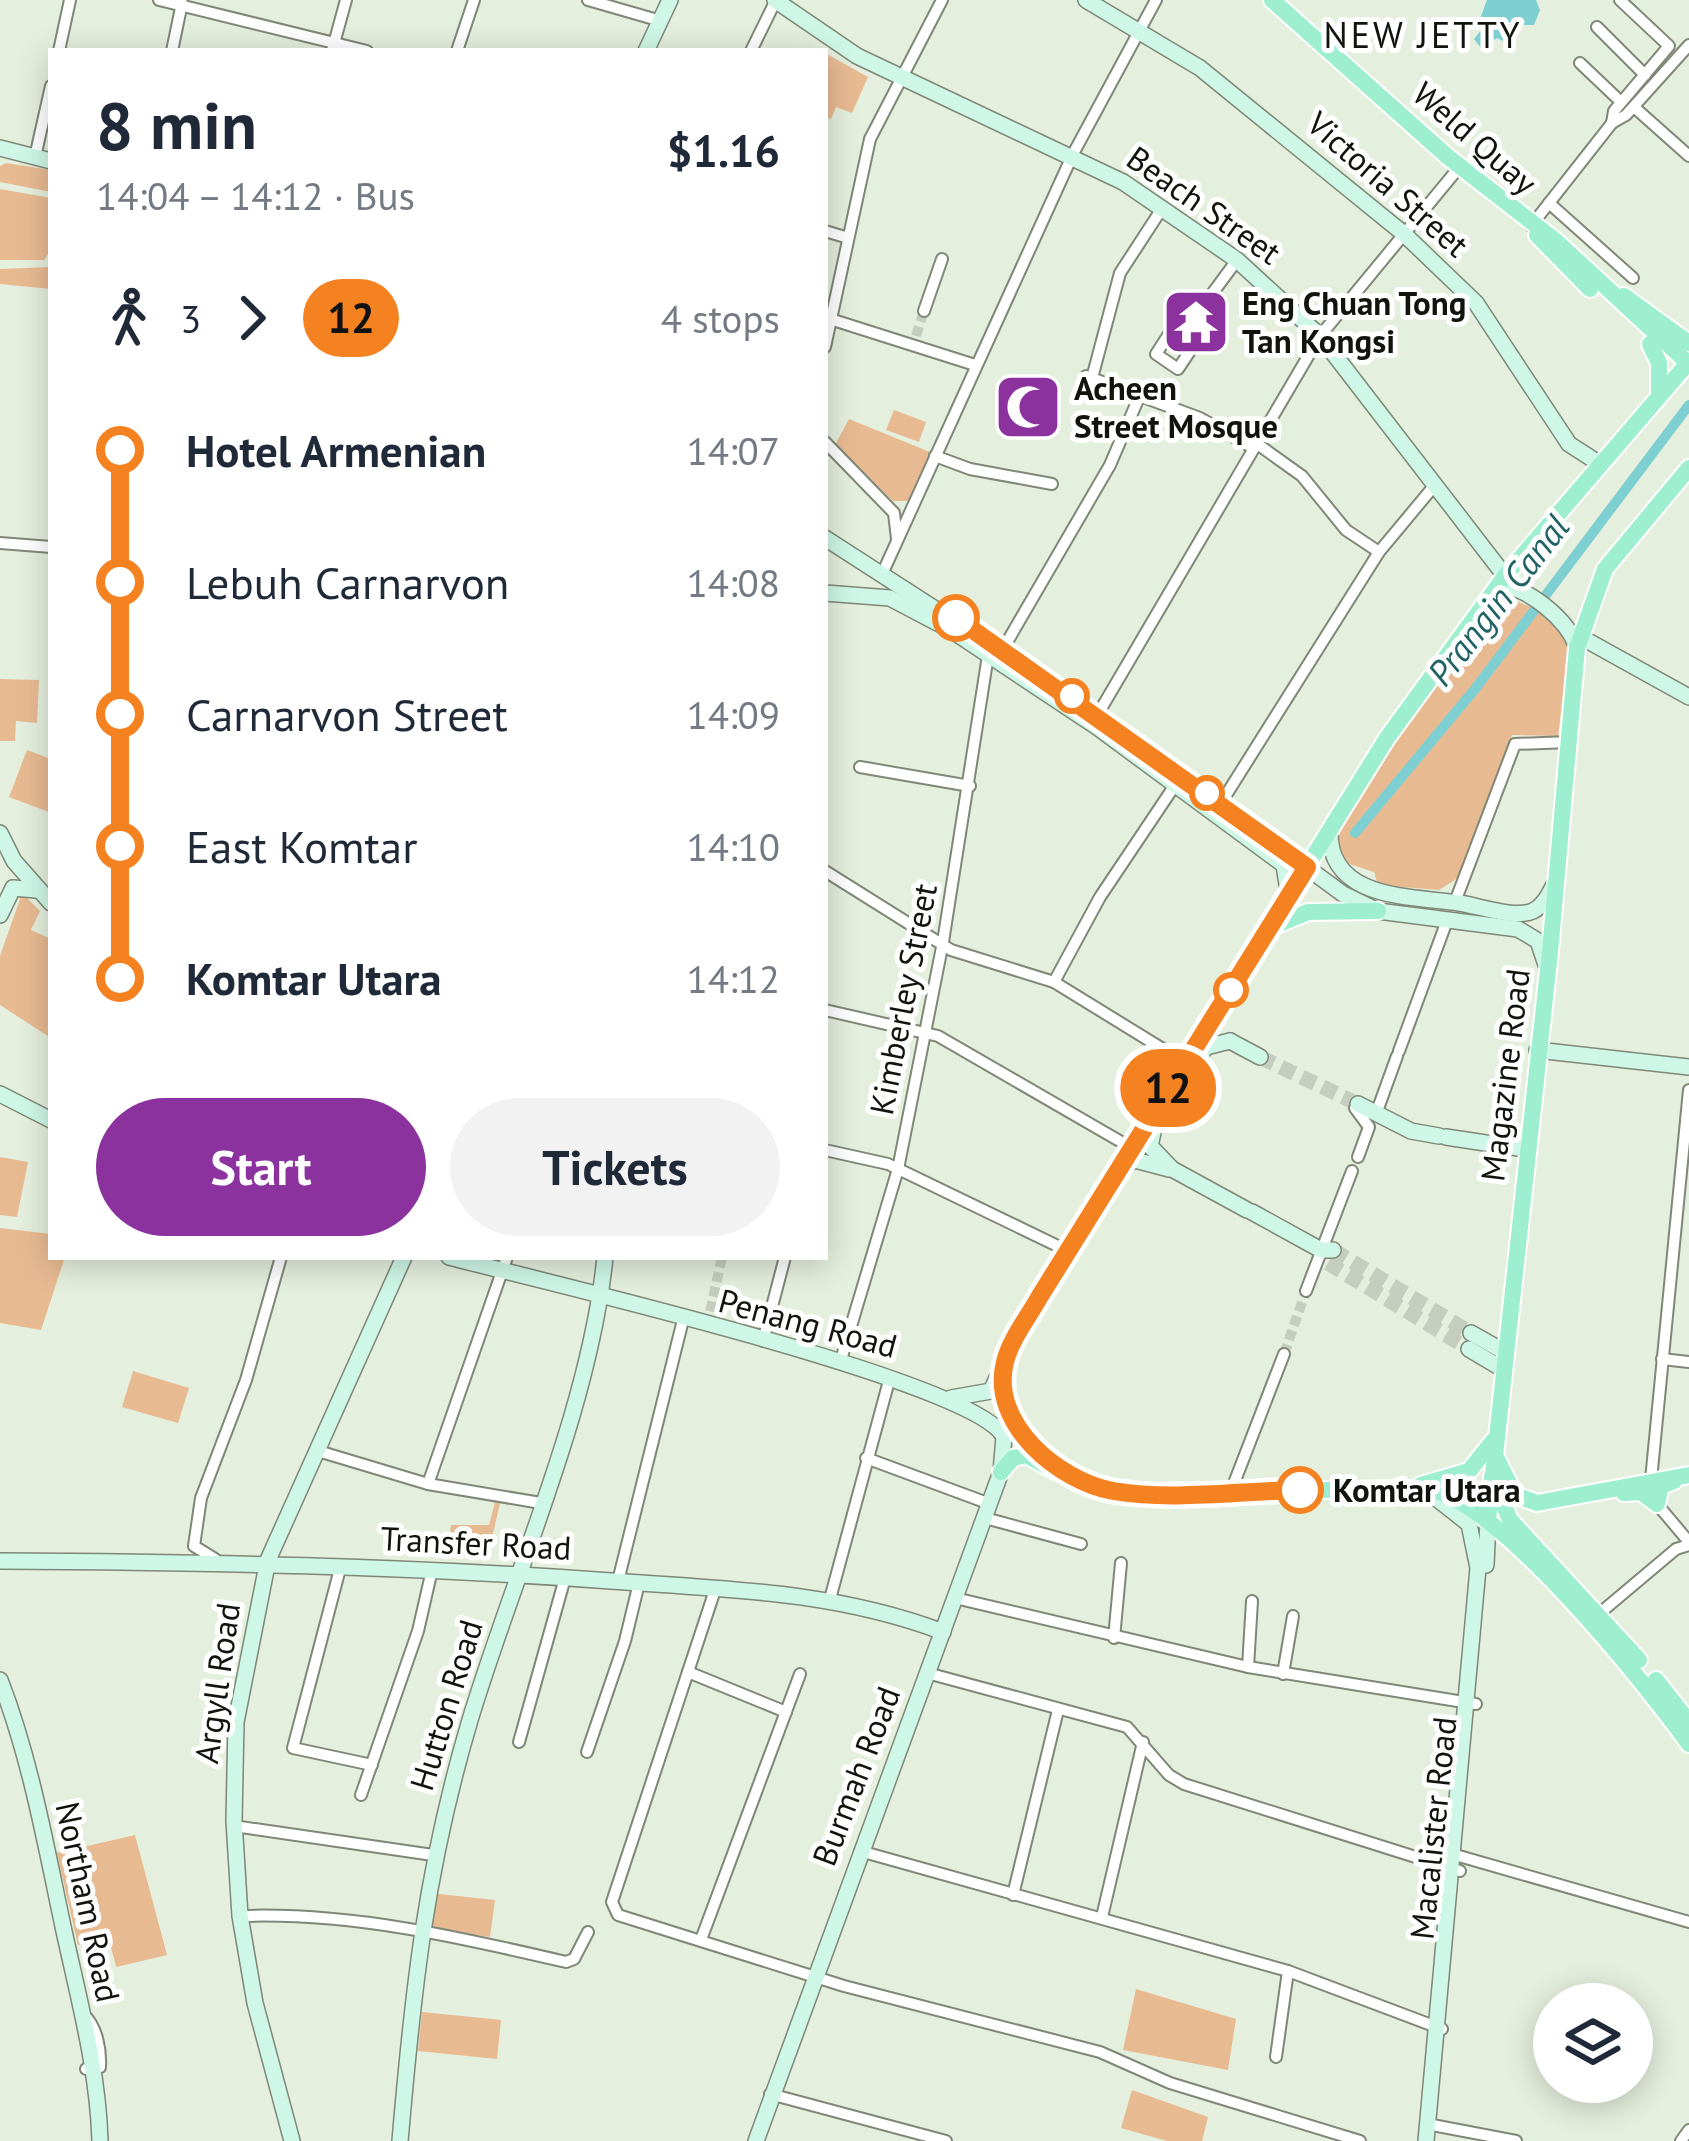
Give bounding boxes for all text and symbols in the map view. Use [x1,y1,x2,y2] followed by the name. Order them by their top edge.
[1323,11,1523,58] district label: NEW JETTY
[1404,72,1547,204] street label: Weld Quay
[96,82,257,167] text: 8 min
[1298,101,1478,266] street label: Victoria Street
[667,121,780,179] text: $1.16
[1119,136,1290,273] street label: Beach Street
[96,170,415,221] text: 14:04 – 14:12 · Bus
[1242,281,1466,362] place label: Eng Chuan Tong Tan Kongsi
[96,285,162,351] icon: walk
[219,285,285,351] icon: forward
[1161,287,1231,357] temple icon: Eng Chuan Tong Tan Kongsi
[327,290,375,345] text: 12
[180,293,201,344] text: 3
[661,293,780,344] text: 4 stops
[1074,366,1278,447] place label: Acheen Street Mosque
[993,372,1063,442] mosque icon: Acheen Street Mosque
[186,421,486,479] text: Hotel Armenian
[686,425,780,476] text: 14:07
[1416,504,1579,695] water label: Prangin Canal
[186,553,509,611] text: Lebuh Carnarvon
[686,557,780,608] text: 14:08
[934,596,978,640] unlabelled marker
[1056,680,1088,712] unlabelled marker
[186,685,508,743] text: Carnarvon Street
[686,689,780,740] text: 14:09
[1191,777,1223,809] unlabelled marker
[186,817,417,875] text: East Komtar
[686,821,780,872] text: 14:10
[859,880,946,1118] street label: Kimberley Street
[186,949,442,1007] text: Komtar Utara
[686,953,780,1004] text: 14:12
[1470,966,1539,1184] street label: Magazine Road
[1215,974,1247,1006] unlabelled marker
[1114,1049,1222,1127] line badge: 12
[1144,1060,1192,1115] text: 12
[96,1098,426,1236] button: Start
[450,1098,780,1236] button: Tickets
[714,1278,902,1367] street label: Penang Road
[1278,1468,1322,1512] marker: Komtar Utara
[1333,1468,1521,1511] place label: Komtar Utara
[379,1516,573,1569] street label: Transfer Road
[184,1600,249,1766] street label: Argyll Road
[399,1614,492,1795] street label: Hutton Road
[802,1680,909,1871] street label: Burmah Road
[1399,1715,1466,1941] street label: Macalister Road
[46,1798,131,2006] street label: Northam Road
[1533,1983,1653,2103] map controls
[1533,1983,1653,2103] button: layers

